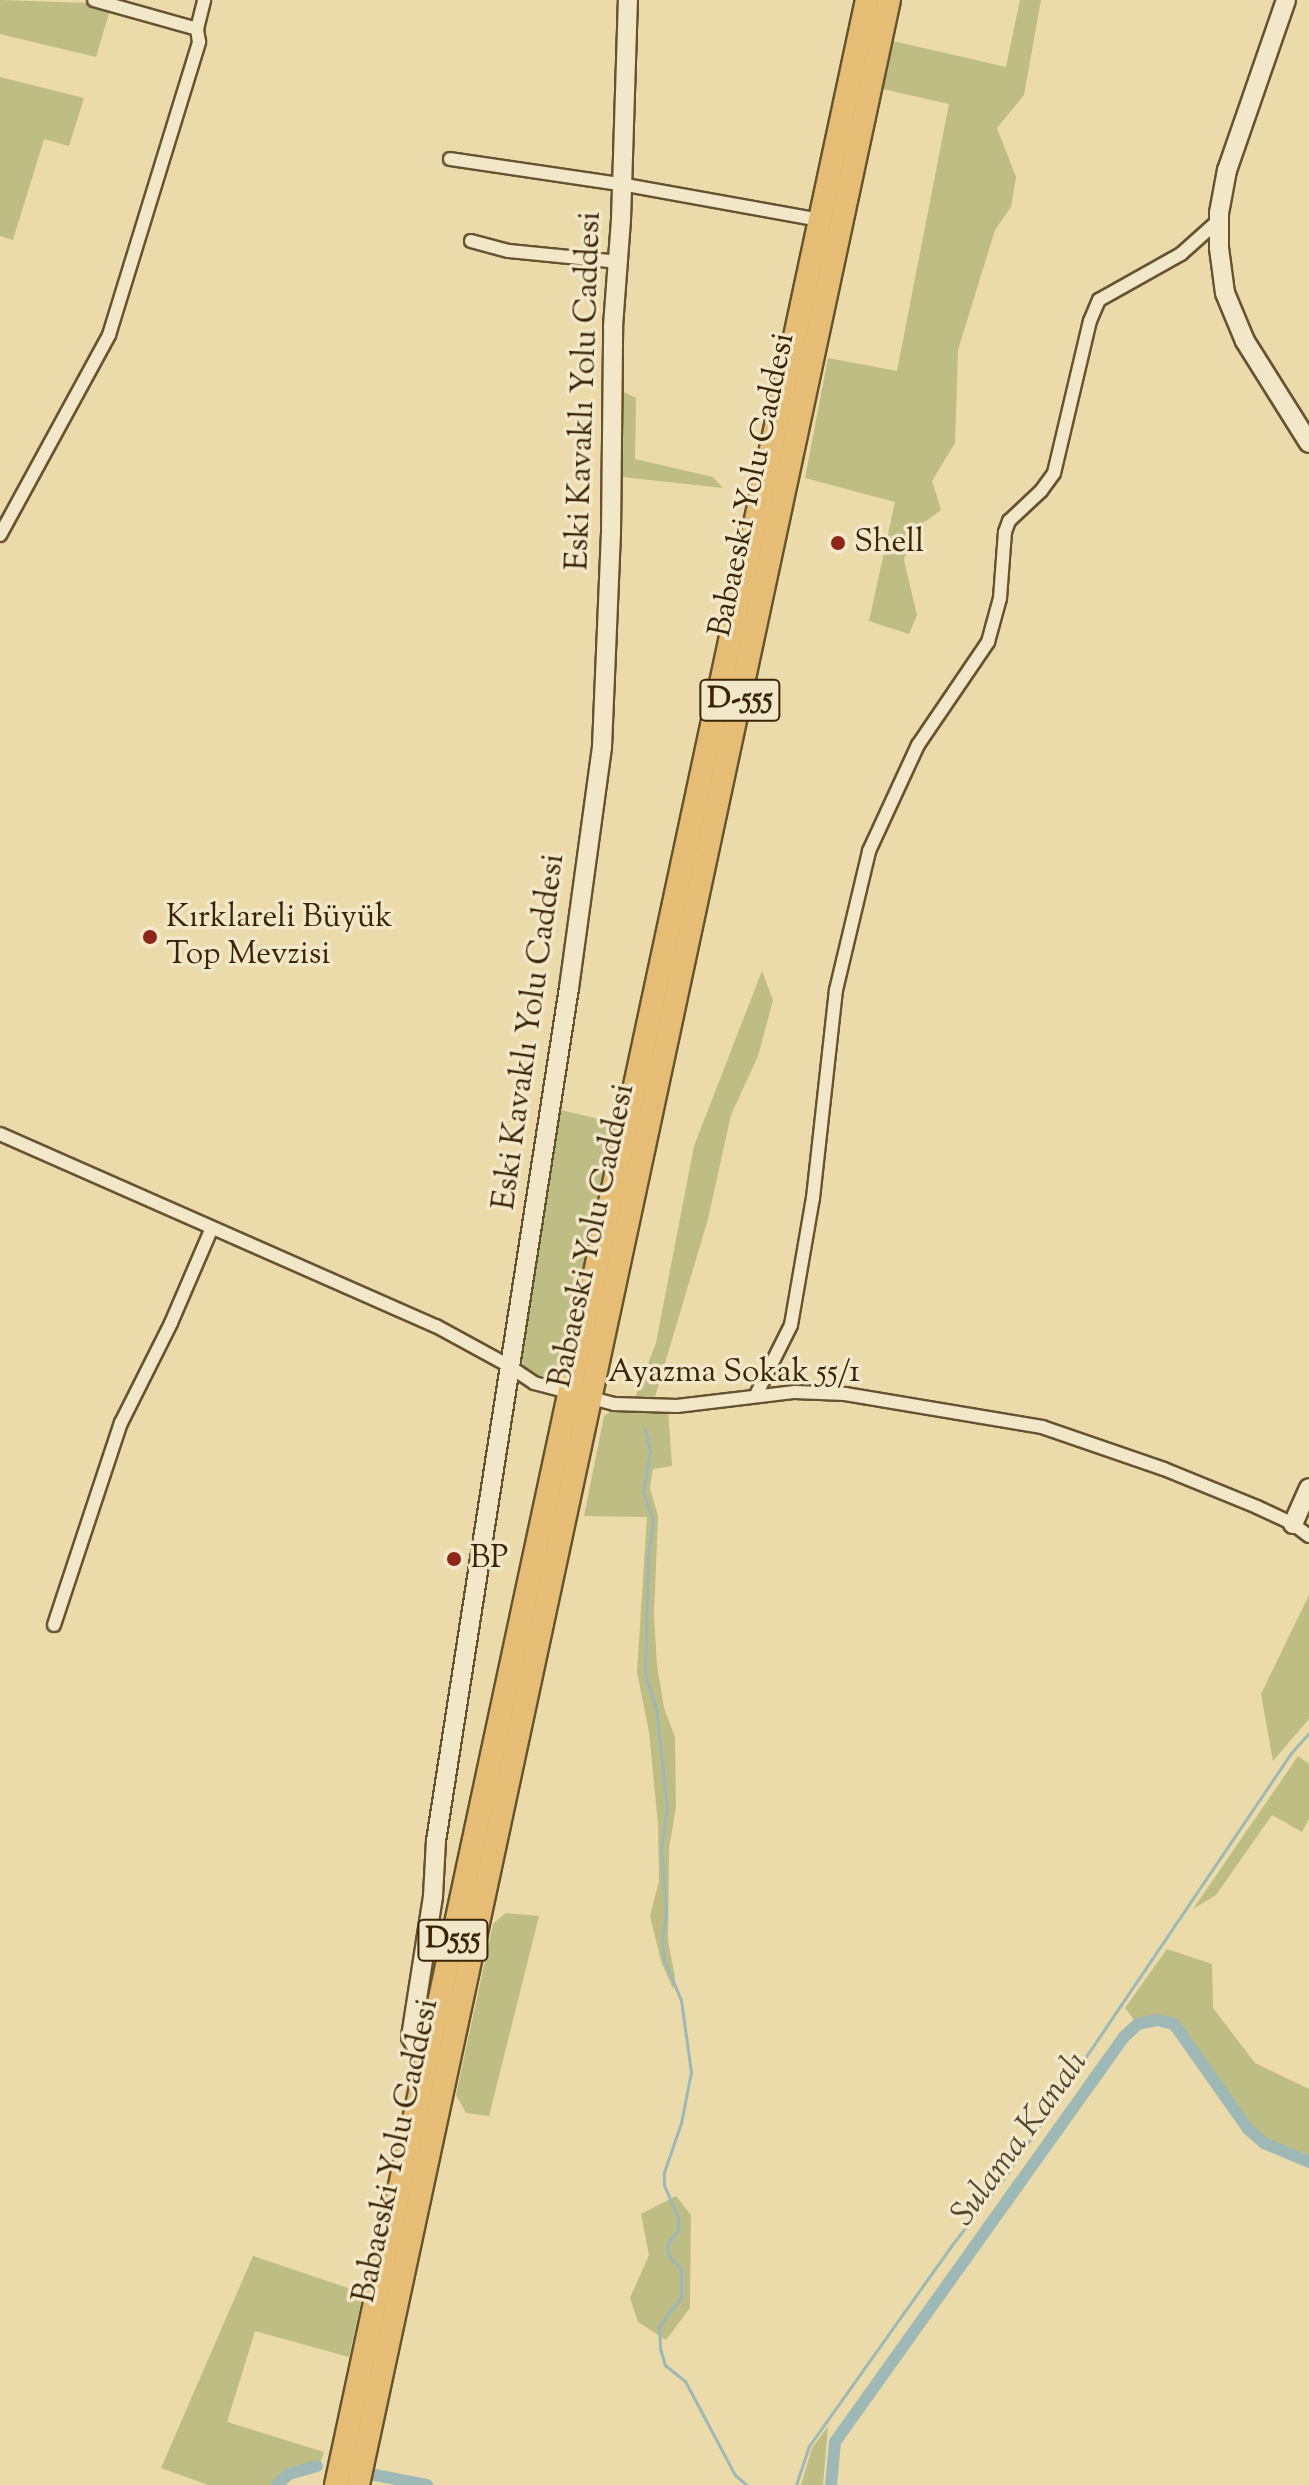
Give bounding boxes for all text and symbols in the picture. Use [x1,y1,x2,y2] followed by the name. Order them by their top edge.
[560,211,610,571] street label: Eski Kavaklı Yolu Caddesi
[702,329,804,641] street label: Babaeski Yolu Caddesi
[854,524,924,562] place label: Shell
[829,534,847,552] marker: Shell
[698,674,782,726] road number: D-555
[486,852,574,1212] street label: Eski Kavaklı Yolu Caddesi
[166,900,393,975] place label: Kırklareli Büyük Top Mevzisi
[141,928,159,946] marker: Kırklareli Büyük Top Mevzisi
[542,1080,644,1392] street label: Babaeski Yolu Caddesi
[608,1354,860,1392] street label: Ayazma Sokak 55/1
[470,1540,508,1578] place label: BP
[445,1550,463,1568] marker: BP
[417,1914,489,1966] road number: D555
[346,1995,448,2307] street label: Babaeski Yolu Caddesi
[943,2044,1097,2234] water label: Sulama Kanalı

